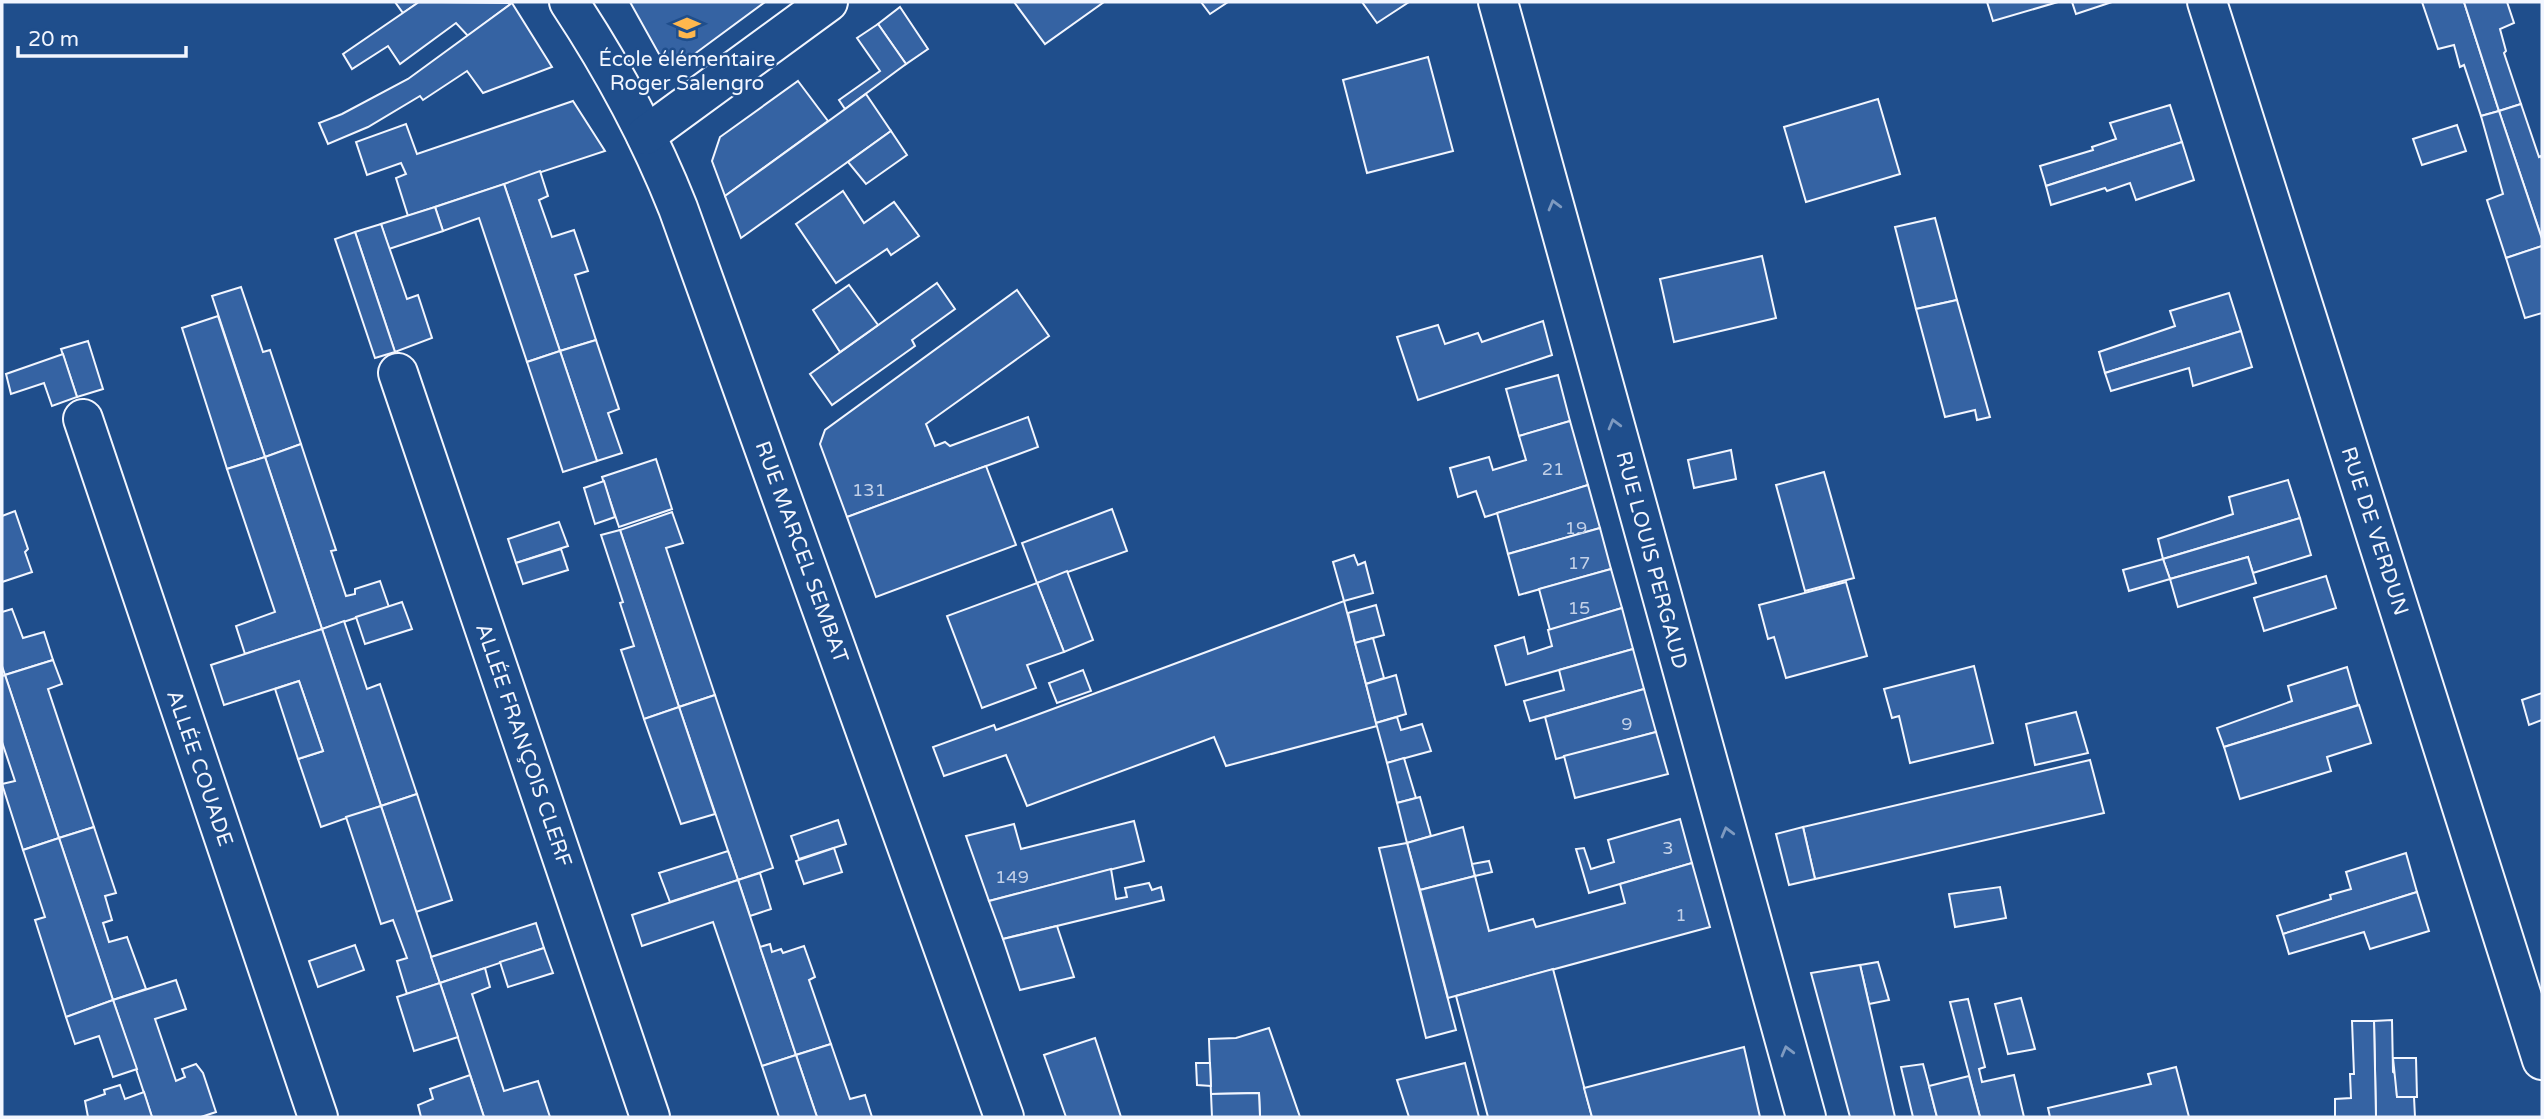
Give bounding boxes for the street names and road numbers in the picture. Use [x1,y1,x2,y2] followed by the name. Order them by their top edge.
[750,438,853,667] street label: RUE MARCEL SEMBAT
[2335,444,2414,619] street label: RUE DE VERDUN
[1610,448,1693,672] street label: RUE LOUIS PERGAUD
[470,620,577,870] street label: ALLÉE FRANÇOIS CLERF
[161,687,238,850] street label: ALLÉE COUADE

